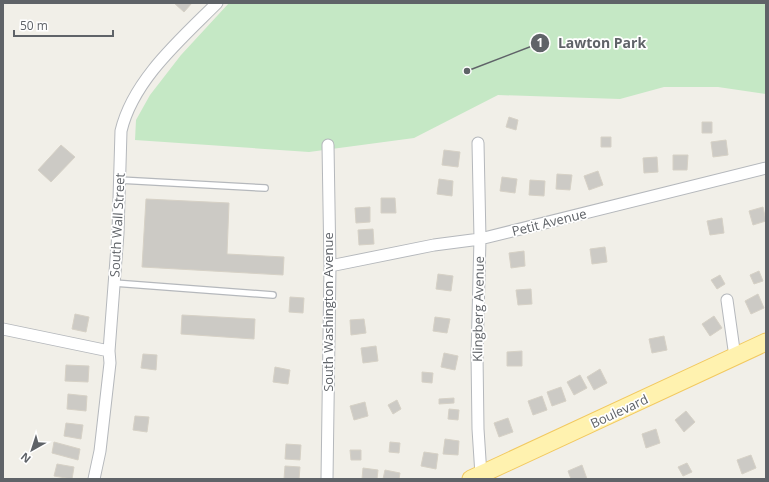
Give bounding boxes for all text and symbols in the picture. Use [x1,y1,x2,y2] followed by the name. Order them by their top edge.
[14,12,113,38] scale bar
[20,17,48,34] text: 50 m
[530,30,655,56] callout: Lawton Park
[558,33,646,52] text: Lawton Park
[537,34,543,51] text: 1
[105,172,129,278] street label: South Wall Street
[510,204,588,240] street label: Petit Avenue
[319,232,337,392] street label: South Washington Avenue
[468,256,488,362] street label: Klingberg Avenue
[587,390,651,432] street label: Boulevard
[12,430,52,470] north arrow
[17,450,34,467] text: N

